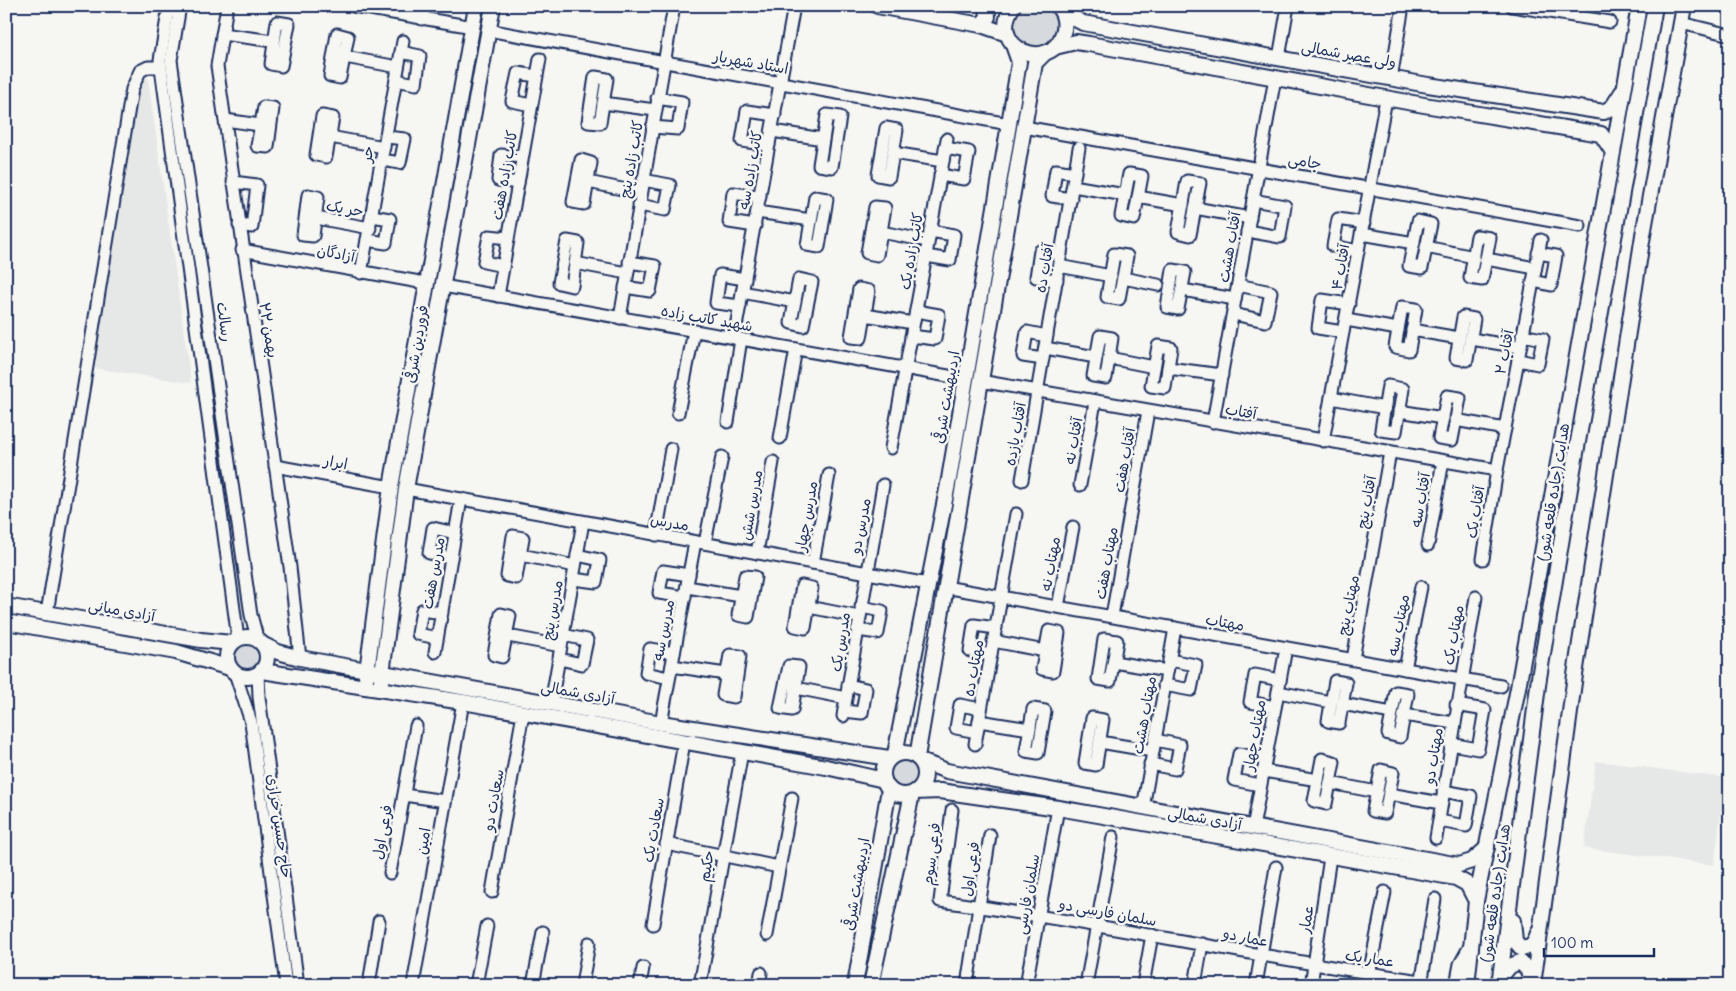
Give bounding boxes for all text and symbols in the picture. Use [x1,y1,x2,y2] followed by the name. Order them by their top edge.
[1300,36,1398,73] street label: ولی عصر شمالی
[711,46,790,78] street label: استاد شهریار
[615,119,648,200] street label: کاتب زاده پنج
[487,129,521,221] street label: کاتب زاده هفت
[734,129,766,211] street label: کاتب زاده سه
[356,144,378,166] street label: حر
[1287,149,1323,174] street label: جامی
[325,195,365,221] street label: حر یک
[1213,209,1245,284] street label: آفتاب هشت
[895,211,927,291] street label: کاتب زاده یک
[315,240,358,266] street label: آزادگان
[1030,240,1058,294] street label: آفتاب ده
[1327,241,1354,292] street label: آفتاب ۴
[213,301,237,343] street label: رسالت
[255,301,283,359] street label: ۲۲ بهمن
[660,301,754,335] street label: شهید کاتب زاده
[399,303,432,385] street label: فروردین شرقی
[1490,327,1518,376] street label: آفتاب ۲
[928,349,963,445] street label: اردیبهشت شرقی
[1000,399,1030,467] street label: آفتاب یازده
[1224,399,1260,423] street label: آفتاب
[1059,414,1087,466] street label: آفتاب نه
[1533,422,1573,562] street label: هدایت (جاده قلعه شور)
[1109,425,1139,494] street label: آفتاب هفت
[322,450,349,473] street label: ابرار
[735,468,767,542] street label: مدرس شش
[1406,470,1434,529] street label: آفتاب سه
[1352,473,1381,530] street label: آفتاب پنج
[790,479,823,554] street label: مدرس چهار
[1461,483,1489,540] street label: آفتاب یک
[845,496,875,557] street label: مدرس دو
[649,509,691,535] street label: مدرس
[1090,525,1122,601] street label: مهتاب هفت
[417,535,449,611] street label: مدرس هفت
[1036,535,1064,593] street label: مهتاب نه
[1333,573,1364,637] street label: مهتاب پنج
[537,578,568,642] street label: مدرس پنج
[1383,593,1413,657] street label: مهتاب سه
[87,595,158,626] street label: آزادی میانی
[648,598,678,662] street label: مدرس سه
[1438,604,1468,666] street label: مهتاب یک
[1204,609,1246,635] street label: مهتاب
[826,611,854,673] street label: مدرس یک
[959,638,987,698] street label: مهتاب ده
[1128,674,1160,756] street label: مهتاب هشت
[539,676,618,709] street label: آزادی شمالی
[1238,698,1271,773] street label: مهتاب چهار
[1419,726,1447,787] street label: مهتاب دو
[478,768,508,833] street label: سعادت دو
[262,773,297,879] street label: حاج حسین خرازی
[638,796,668,864] street label: سعادت یک
[1166,802,1245,835] street label: آزادی شمالی
[368,803,397,861] street label: فرعی اول
[918,822,947,887] street label: فرعی سوم
[1476,823,1514,963] street label: هدایت (جاده قلعه شور)
[411,826,435,856] street label: امین
[838,836,873,932] street label: اردیبهشت شرقی
[957,840,984,898] street label: فرعی اول
[694,849,721,884] street label: حکیم
[1011,852,1044,936] street label: سلمان فارسی
[1056,894,1158,931] street label: سلمان فارسی دو
[1294,903,1318,936] street label: عمار
[1220,923,1271,951] street label: عمار دو
[1544,926,1654,958] scale bar
[1551,933,1593,952] text: 100 m
[1344,945,1396,971] street label: عمار یک

